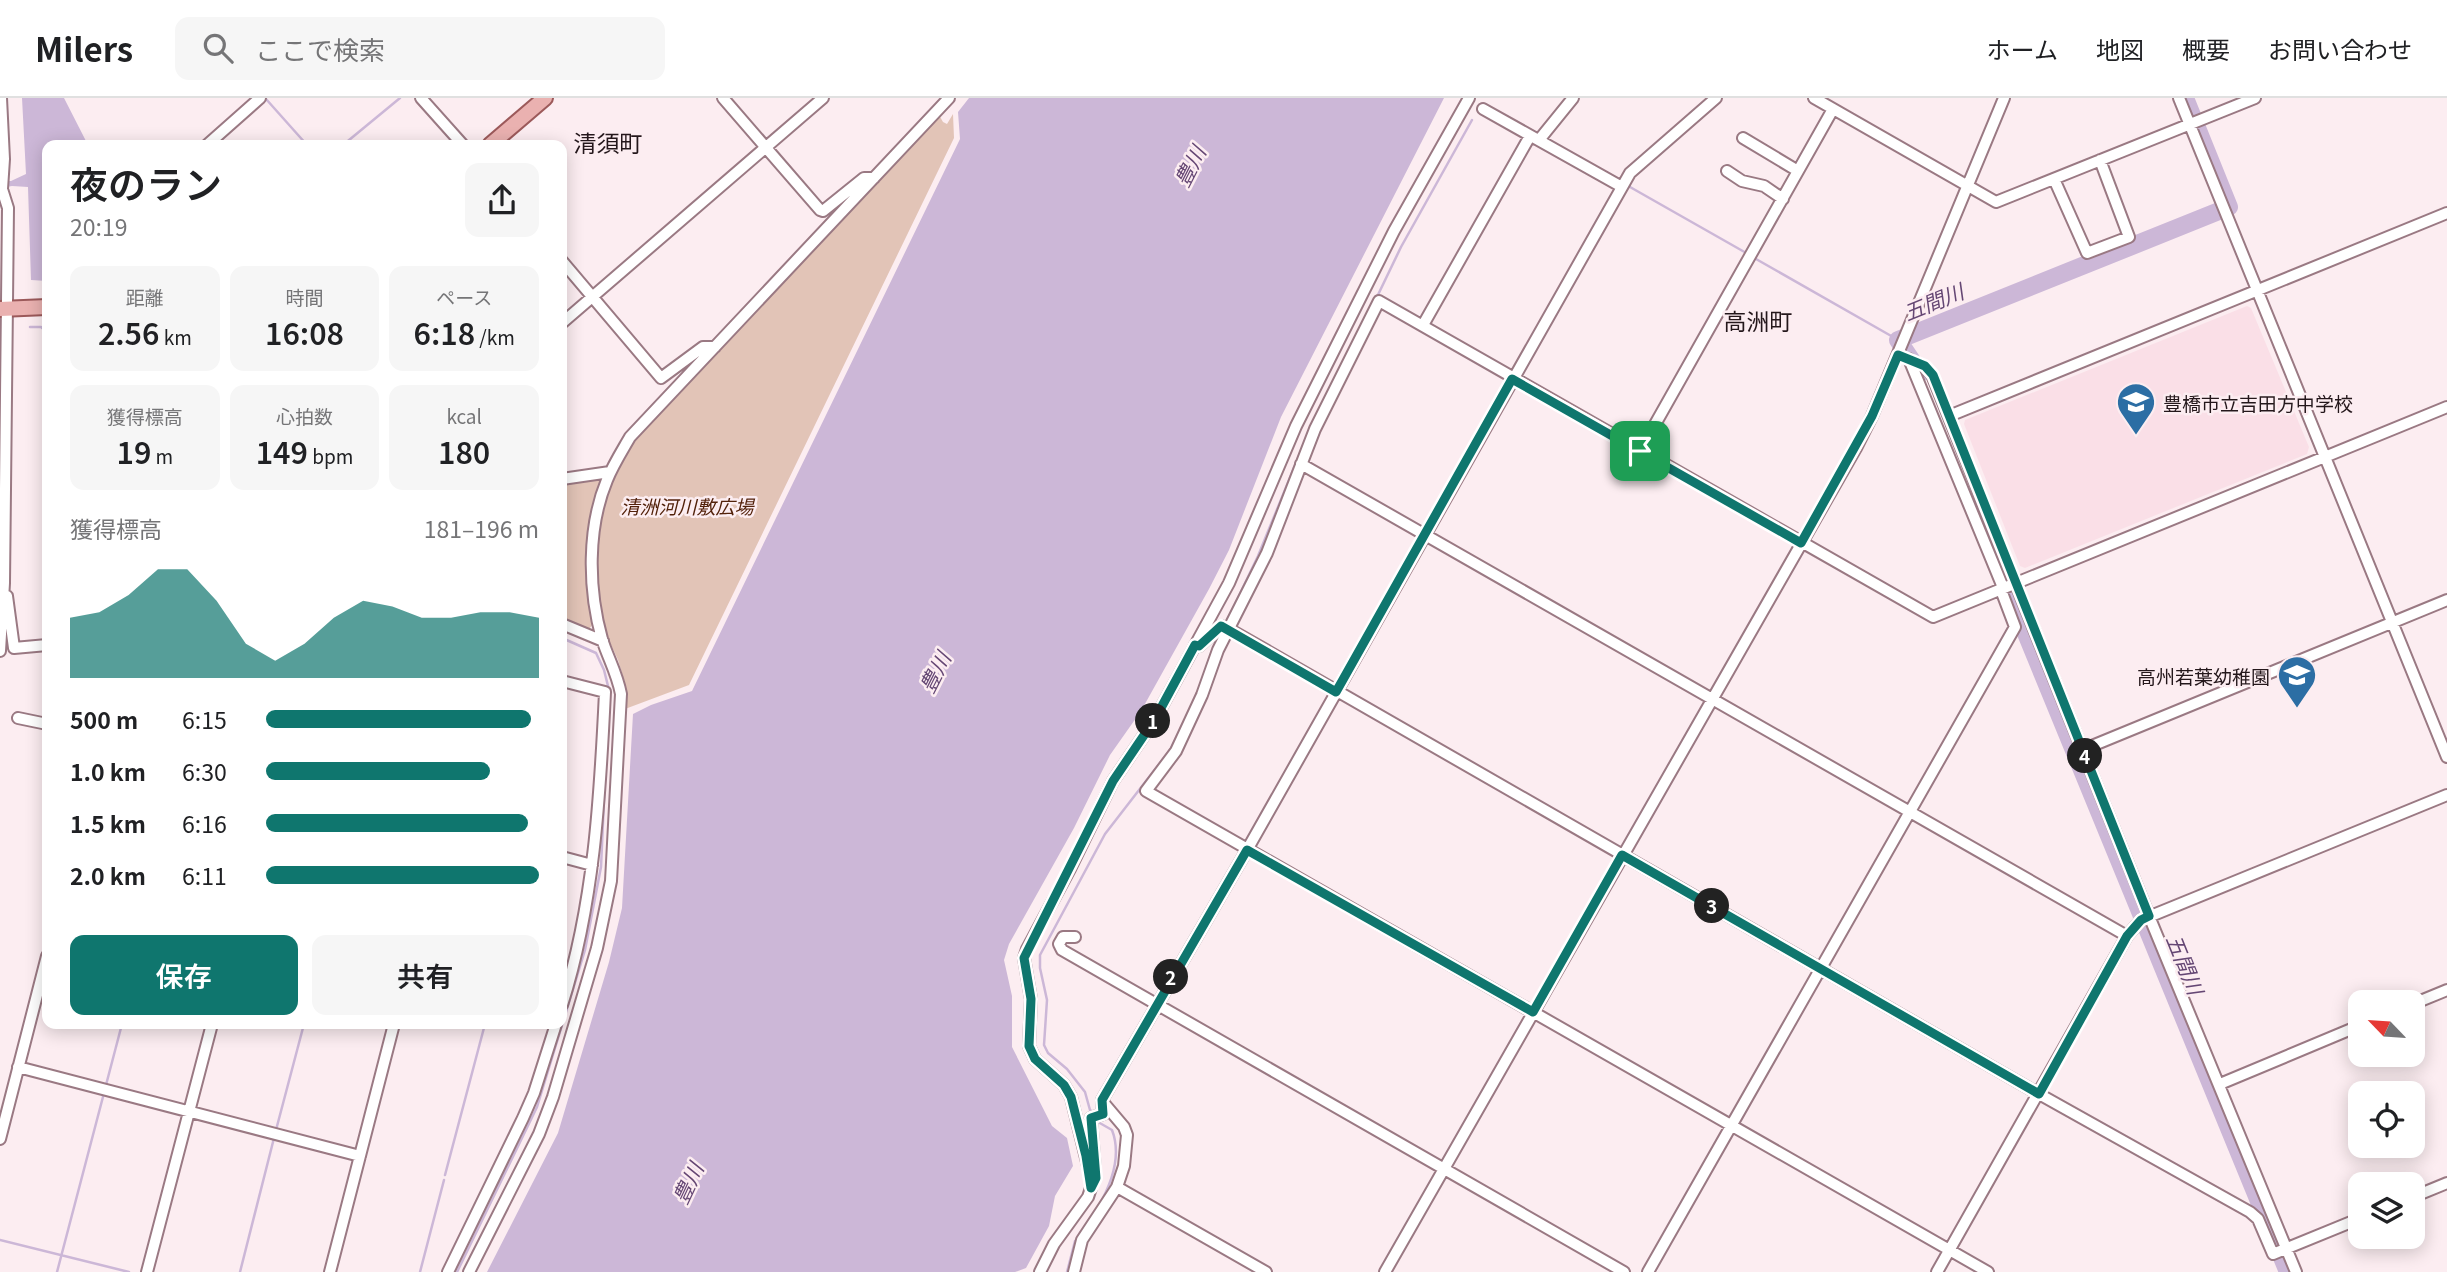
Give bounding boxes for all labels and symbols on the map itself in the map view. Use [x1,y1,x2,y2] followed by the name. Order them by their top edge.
[574,125,643,159] district label: 清須町
[1166,139,1213,192] water label: 豊川
[1898,275,1970,327] water label: 五間川
[1724,303,1793,337] district label: 高洲町
[2115,381,2157,436] school or university icon: 豊橋市立吉田方中学校
[2163,389,2353,416] place label: 豊橋市立吉田方中学校
[1610,421,1670,481] pin
[620,492,755,519] park label: 清洲河川敷広場
[911,645,958,698] water label: 豊川
[2276,654,2318,709] school or university icon: 高州若葉幼稚園
[2137,662,2270,689] place label: 高州若葉幼稚園
[1136,704,1170,738] pin: 1
[2068,738,2102,774] pin: 4
[1694,888,1730,924] pin: 3
[2160,929,2212,1001] water label: 五間川
[1154,960,1188,994] pin: 2
[2348,990,2426,1068] north arrow
[665,1156,710,1208] water label: 豊川

